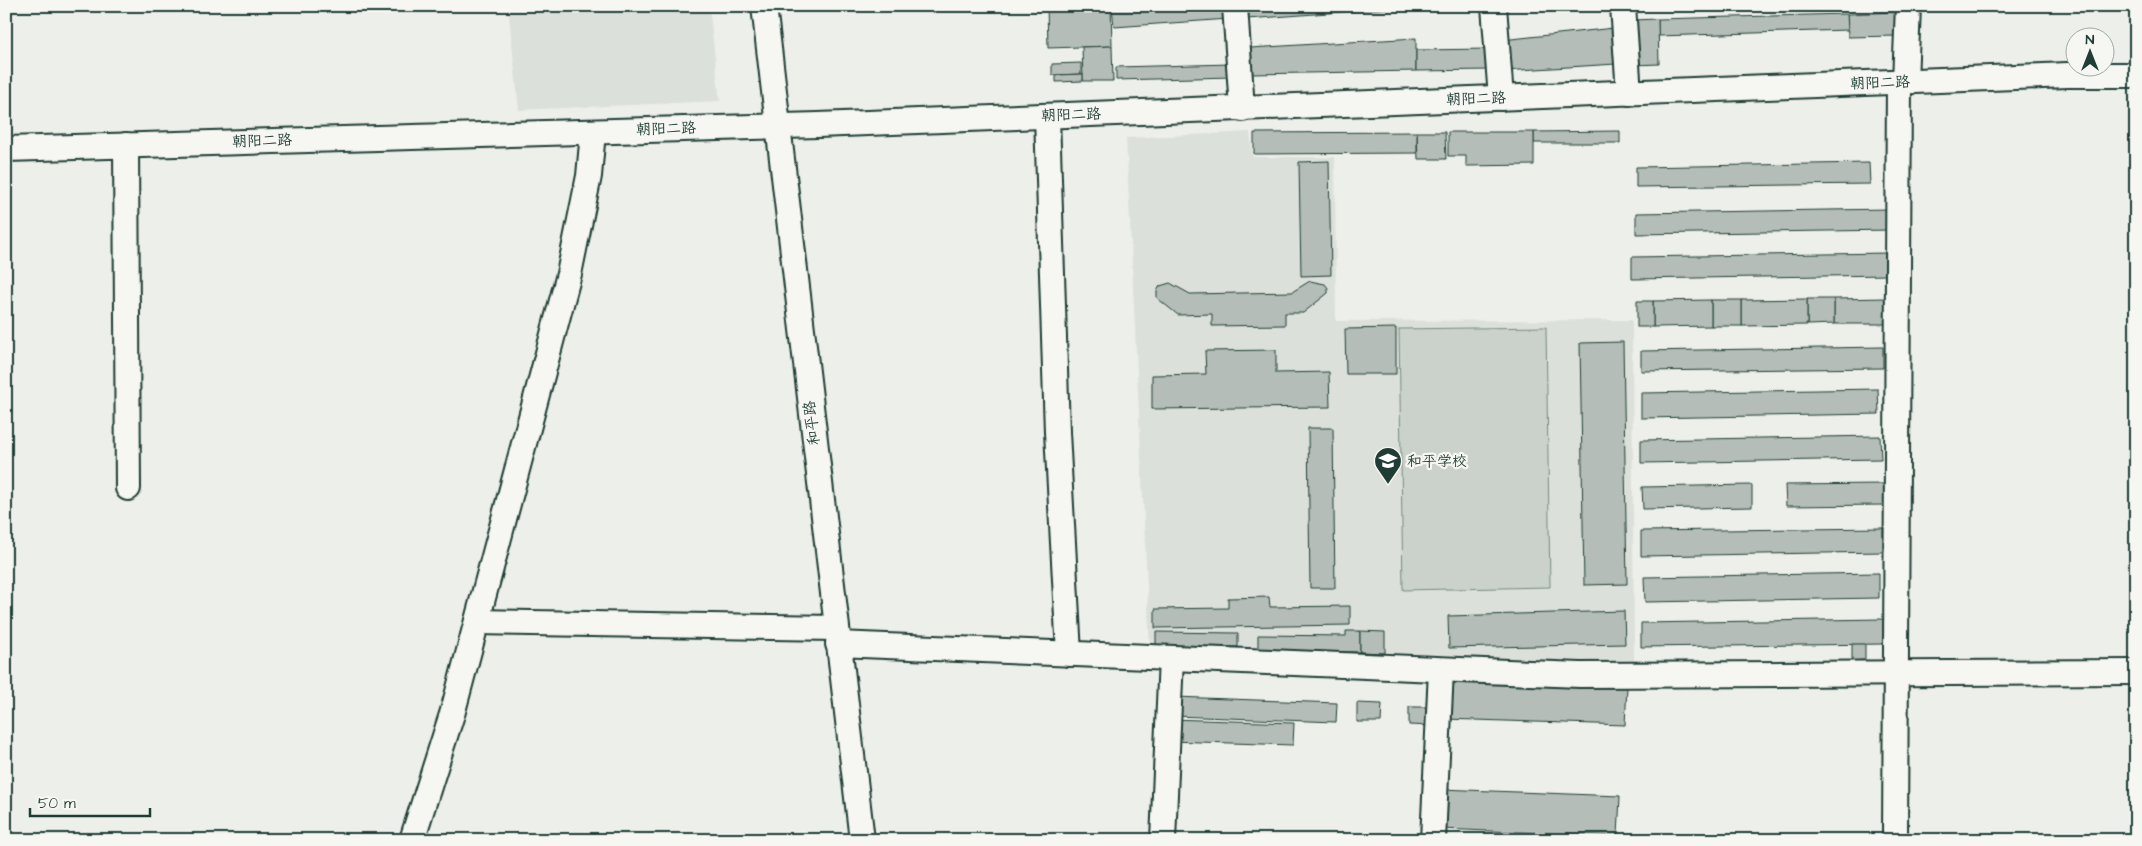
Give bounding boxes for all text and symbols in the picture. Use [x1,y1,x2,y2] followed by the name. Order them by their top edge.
[2064,28,2114,78] north arrow
[2086,30,2095,50] text: N
[1850,71,1910,95] street label: 朝阳二路
[1446,87,1506,111] street label: 朝阳二路
[1041,103,1101,127] street label: 朝阳二路
[636,117,696,141] street label: 朝阳二路
[232,129,292,153] street label: 朝阳二路
[799,399,825,447] street label: 和平路
[1373,446,1403,485] school or university icon: 和平学校
[1407,451,1467,472] place label: 和平学校
[30,786,150,818] scale bar
[38,793,76,814] text: 50 m

